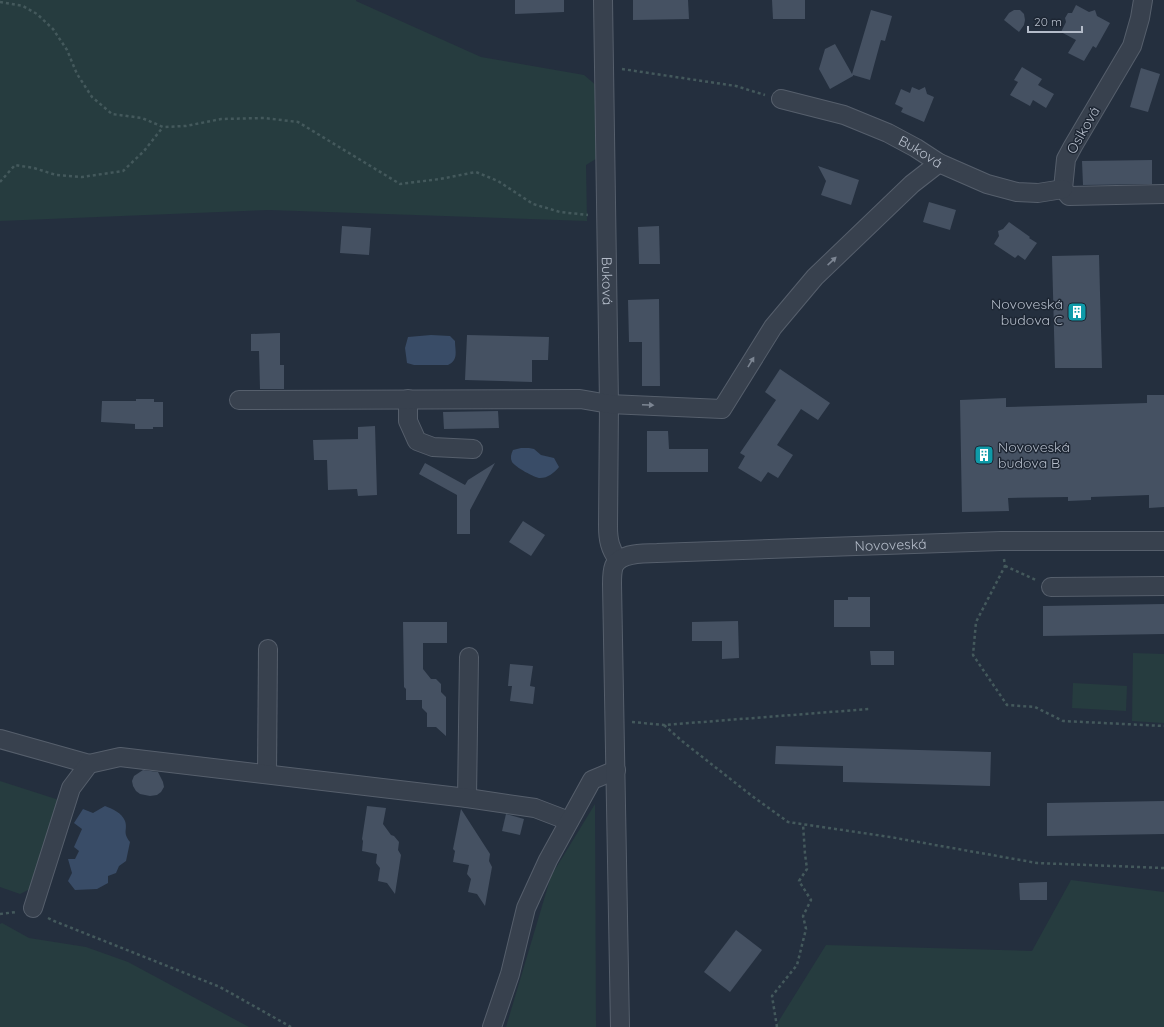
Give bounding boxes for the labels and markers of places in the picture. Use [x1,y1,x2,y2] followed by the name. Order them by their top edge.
[991,295,1063,329] place label: Novoveská budova C
[1066,301,1088,323] building icon: Novoveská budova C
[998,438,1070,472] place label: Novoveská budova B
[973,444,995,466] building icon: Novoveská budova B

